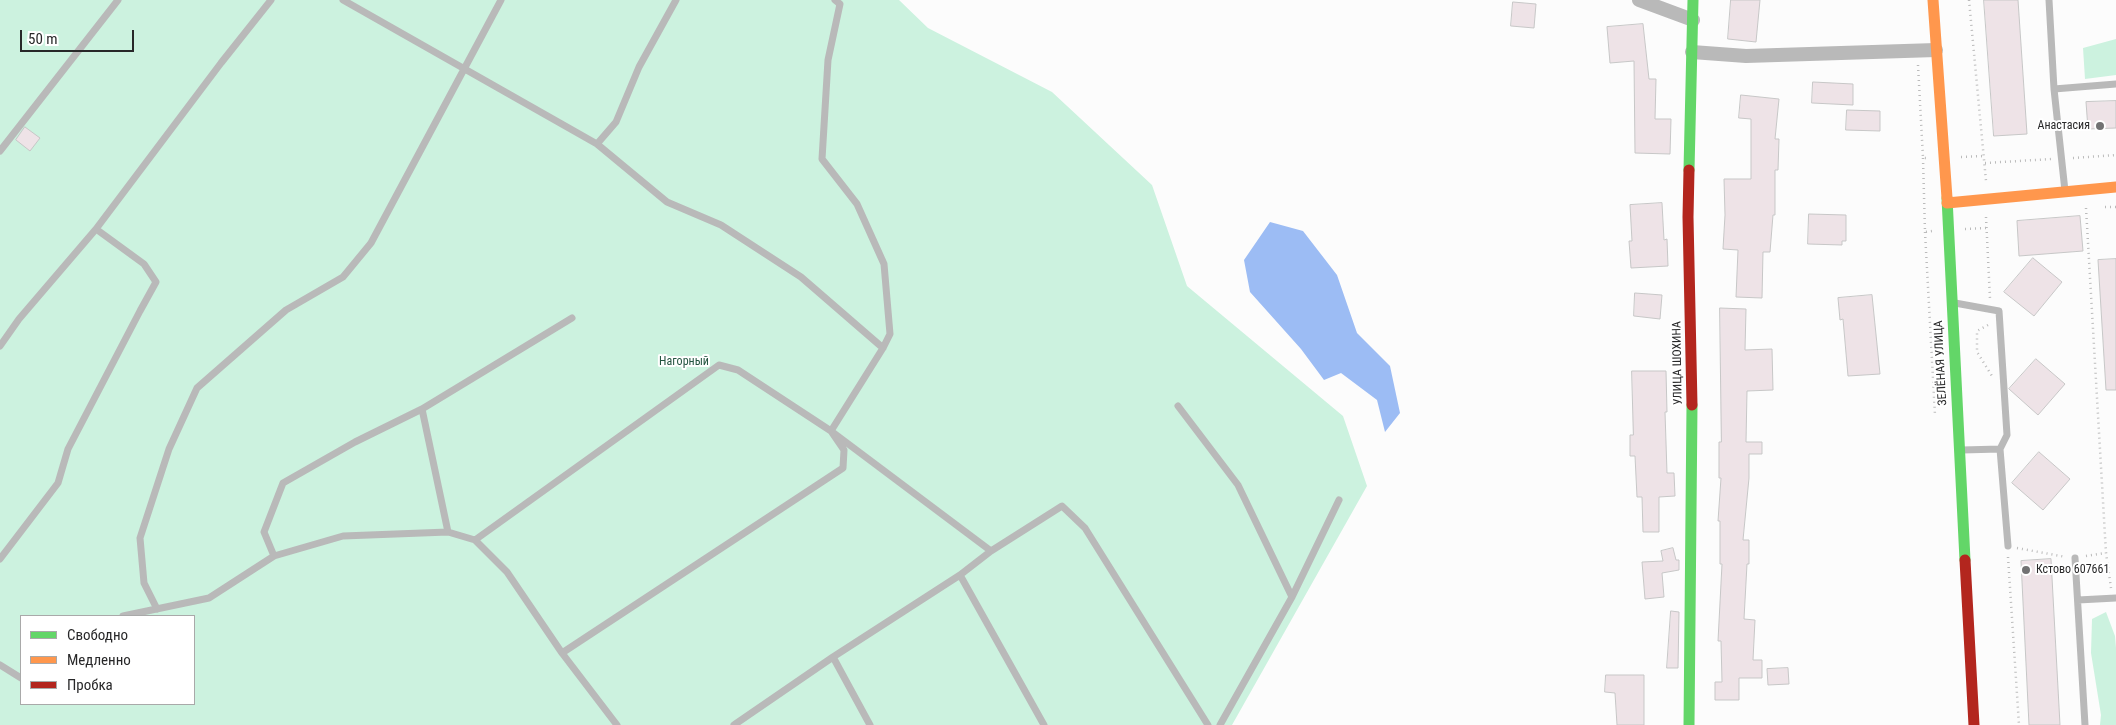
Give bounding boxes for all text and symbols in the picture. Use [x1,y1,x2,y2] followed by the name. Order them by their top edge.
[22,20,136,52] scale bar
[28,30,58,48] text: 50 m
[2037,119,2090,133] place label: Анастасия
[2094,120,2106,132] marker: Анастасия
[1932,320,1950,406] street label: ЗЕЛЁНАЯ УЛИЦА
[1670,321,1686,405] street label: УЛИЦА ШОХИНА
[659,355,709,369] park label: Нагорный
[2036,563,2109,577] place label: Кстово 607661
[2020,564,2032,576] marker: Кстово 607661
[20,615,195,705] legend
[67,626,128,644] text: Свободно
[67,651,131,669] text: Медленно
[67,676,113,694] text: Пробка

